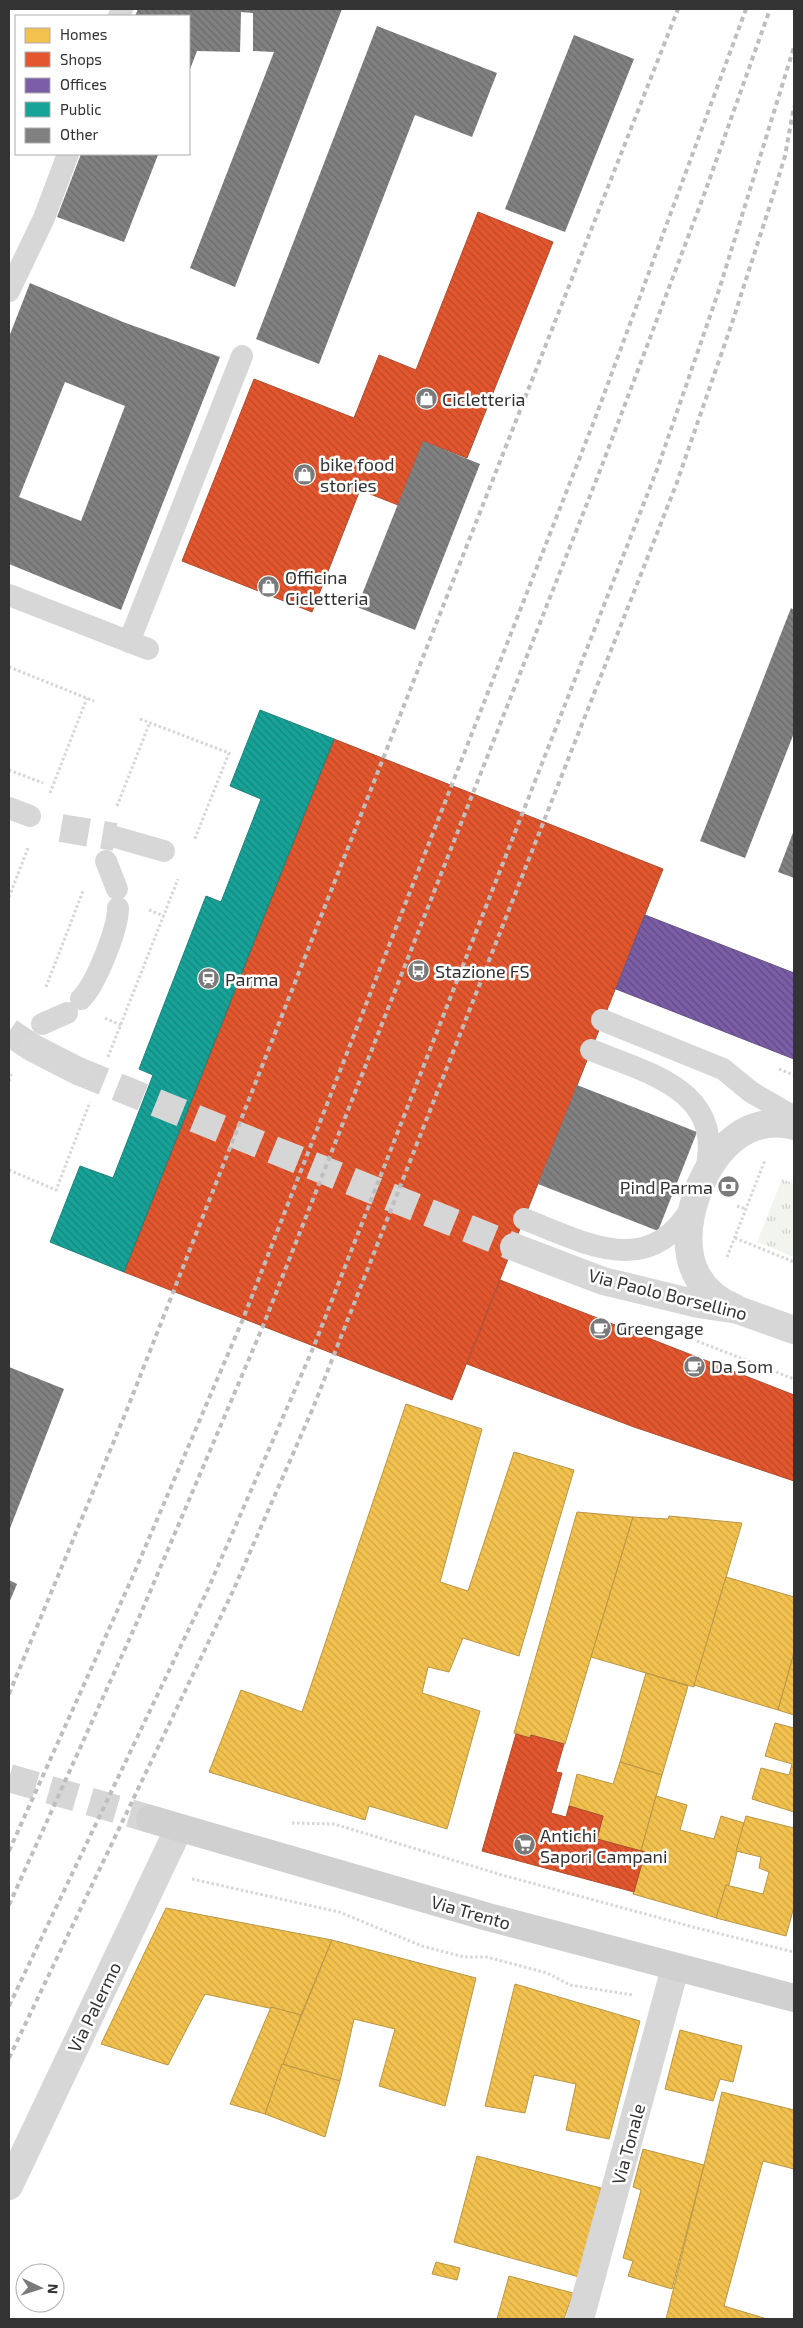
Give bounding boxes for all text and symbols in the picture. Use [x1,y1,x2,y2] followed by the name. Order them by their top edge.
[15,15,190,155] legend
[60,25,107,43] text: Homes
[60,50,102,68] text: Shops
[60,75,107,93] text: Offices
[60,100,101,118] text: Public
[60,125,99,143] text: Other
[414,387,438,411] shop icon: Cicletteria
[442,388,525,410] place label: Cicletteria
[320,453,394,496] place label: bike food stories
[292,462,316,486] shop icon: bike food stories
[285,566,368,609] place label: Officina Cicletteria
[257,575,281,599] shop icon: Officina Cicletteria
[407,959,431,983] bus stop icon: Stazione FS
[435,960,530,982] place label: Stazione FS
[197,967,221,991] station icon: Parma
[225,968,278,990] place label: Parma
[717,1175,741,1199] bank icon: Pind Parma
[620,1176,713,1198] place label: Pind Parma
[586,1264,750,1324] street label: Via Paolo Borsellino
[588,1316,612,1340] cafe icon: Greengage
[616,1317,704,1339] place label: Greengage
[683,1354,707,1378] cafe icon: Da Som
[711,1355,773,1377] place label: Da Som
[540,1824,668,1867] place label: Antichi Sapori Campani
[512,1833,536,1857] supermarket icon: Antichi Sapori Campani
[429,1890,513,1934] street label: Via Trento
[63,1958,125,2056] street label: Via Palermo
[607,2101,649,2187] street label: Via Tonale
[15,2263,65,2313] north arrow
[45,2283,62,2295] text: N

